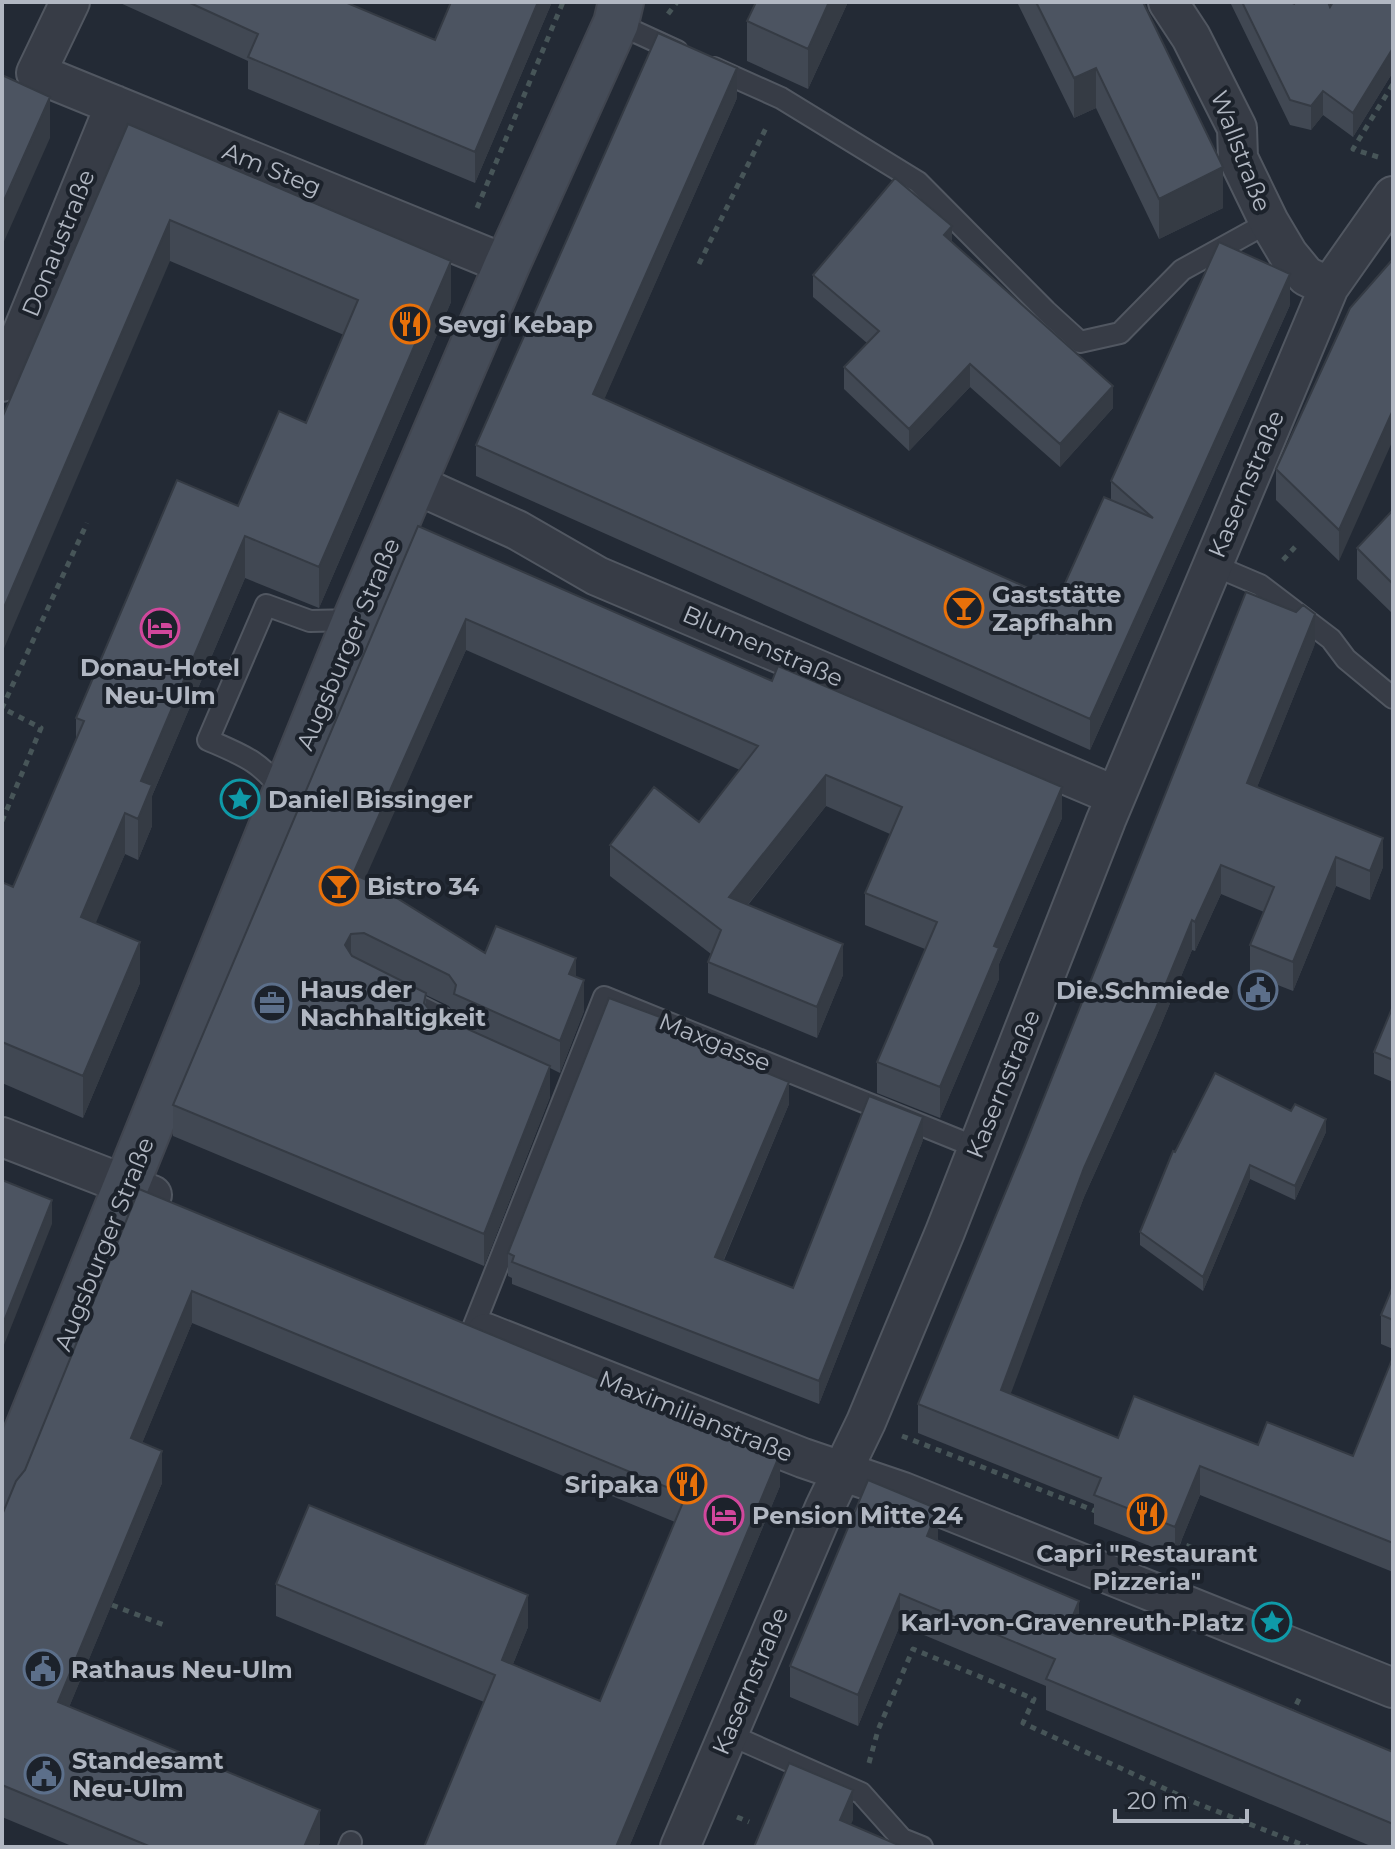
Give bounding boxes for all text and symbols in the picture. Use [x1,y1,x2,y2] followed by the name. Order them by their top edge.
[1205,86,1277,216] street label: Wallstraße
[218,136,326,202] street label: Am Steg
[15,165,101,321] street label: Donaustraße
[389,303,431,345] restaurant icon: Sevgi Kebap
[438,310,593,339] place label: Sevgi Kebap
[1202,406,1290,562] street label: Kasernstraße
[290,534,406,754] street label: Augsburger Straße
[992,580,1121,637] place label: Gaststätte Zapfhahn
[943,587,985,629] bar icon: Gaststätte Zapfhahn
[678,599,848,693] street label: Blumenstraße
[139,607,181,649] hotel icon: Donau-Hotel Neu-Ulm
[80,653,240,710] place label: Donau-Hotel Neu-Ulm
[219,778,261,820] place icon: Daniel Bissinger
[268,785,473,814] place label: Daniel Bissinger
[318,865,360,907] bar icon: Bistro 34
[367,872,480,901] place label: Bistro 34
[1237,969,1279,1011] public building icon: Die.Schmiede
[300,975,487,1032] place label: Haus der Nachhaltigkeit
[1056,976,1230,1005] place label: Die.Schmiede
[251,982,293,1024] office icon: Haus der Nachhaltigkeit
[655,1006,775,1078] street label: Maxgasse
[960,1006,1046,1162] street label: Kasernstraße
[48,1133,160,1355] street label: Augsburger Straße
[595,1364,797,1468] street label: Maximilianstraße
[666,1463,708,1505] restaurant icon: Sripaka
[565,1470,659,1499] place label: Sripaka
[1126,1493,1168,1535] restaurant icon: Capri "Restaurant Pizzeria"
[703,1494,745,1536] hotel icon: Pension Mitte 24
[752,1501,963,1530] place label: Pension Mitte 24
[1036,1539,1258,1596] place label: Capri "Restaurant Pizzeria"
[1251,1601,1293,1643] place icon: Karl-von-Gravenreuth-Platz
[706,1603,794,1759] street label: Kasernstraße
[900,1608,1244,1637] place label: Karl-von-Gravenreuth-Platz
[22,1648,64,1690] public building icon: Rathaus Neu-Ulm
[71,1655,293,1684] place label: Rathaus Neu-Ulm
[72,1746,224,1803] place label: Standesamt Neu-Ulm
[23,1753,65,1795] public building icon: Standesamt Neu-Ulm
[1115,1773,1247,1823] scale bar
[1127,1786,1188,1815] text: 20 m

